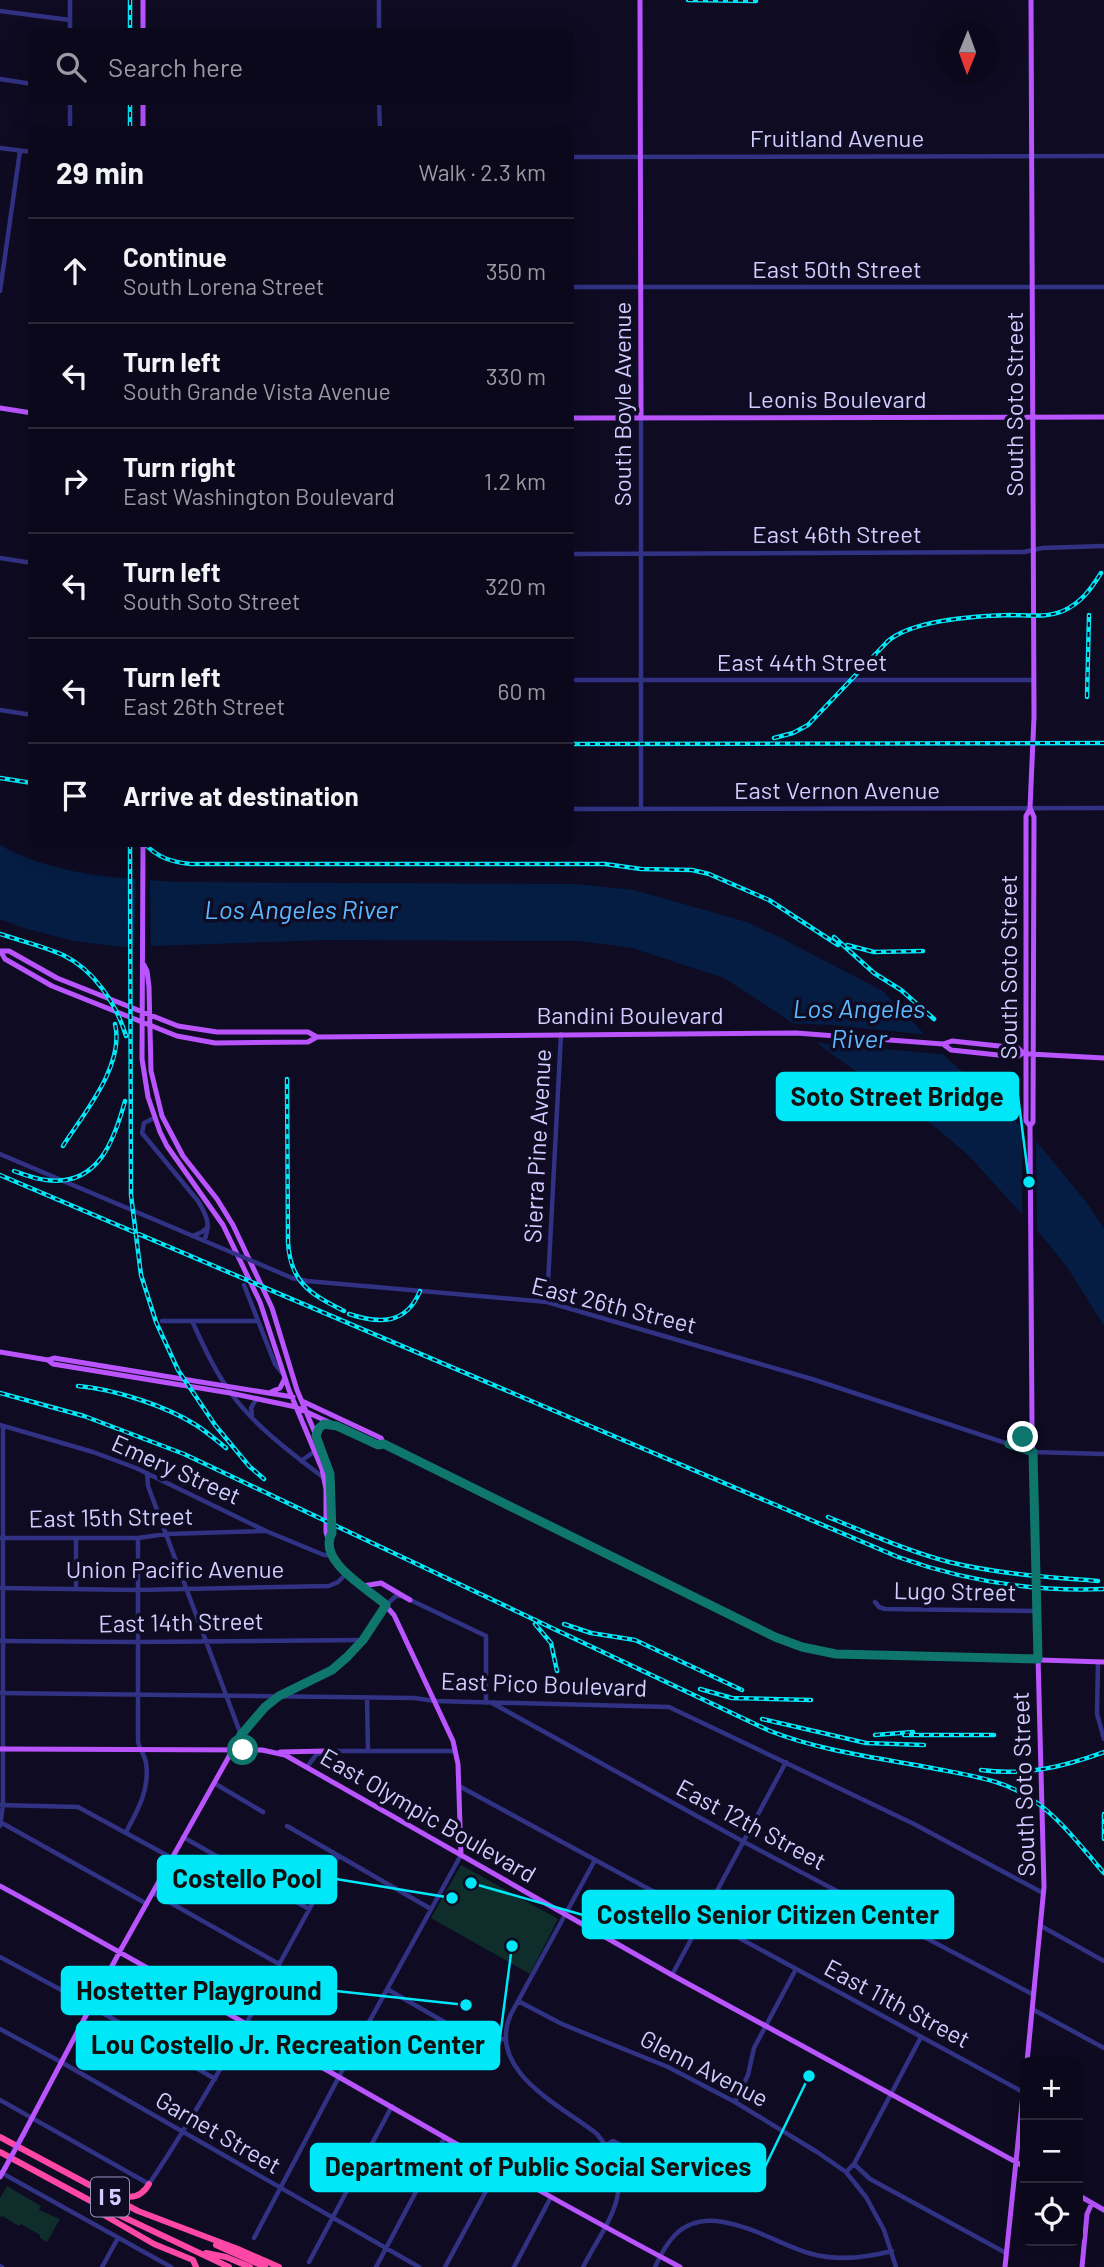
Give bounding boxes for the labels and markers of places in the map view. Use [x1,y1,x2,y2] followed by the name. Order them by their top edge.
[777,1073,1018,1120] callout: Soto Street Bridge
[158,1856,336,1903] callout: Costello Pool
[583,1891,953,1938] callout: Costello Senior Citizen Center
[62,1967,336,2014] callout: Hostetter Playground
[77,2022,499,2069] callout: Lou Costello Jr. Recreation Center
[311,2144,765,2191] callout: Department of Public Social Services

